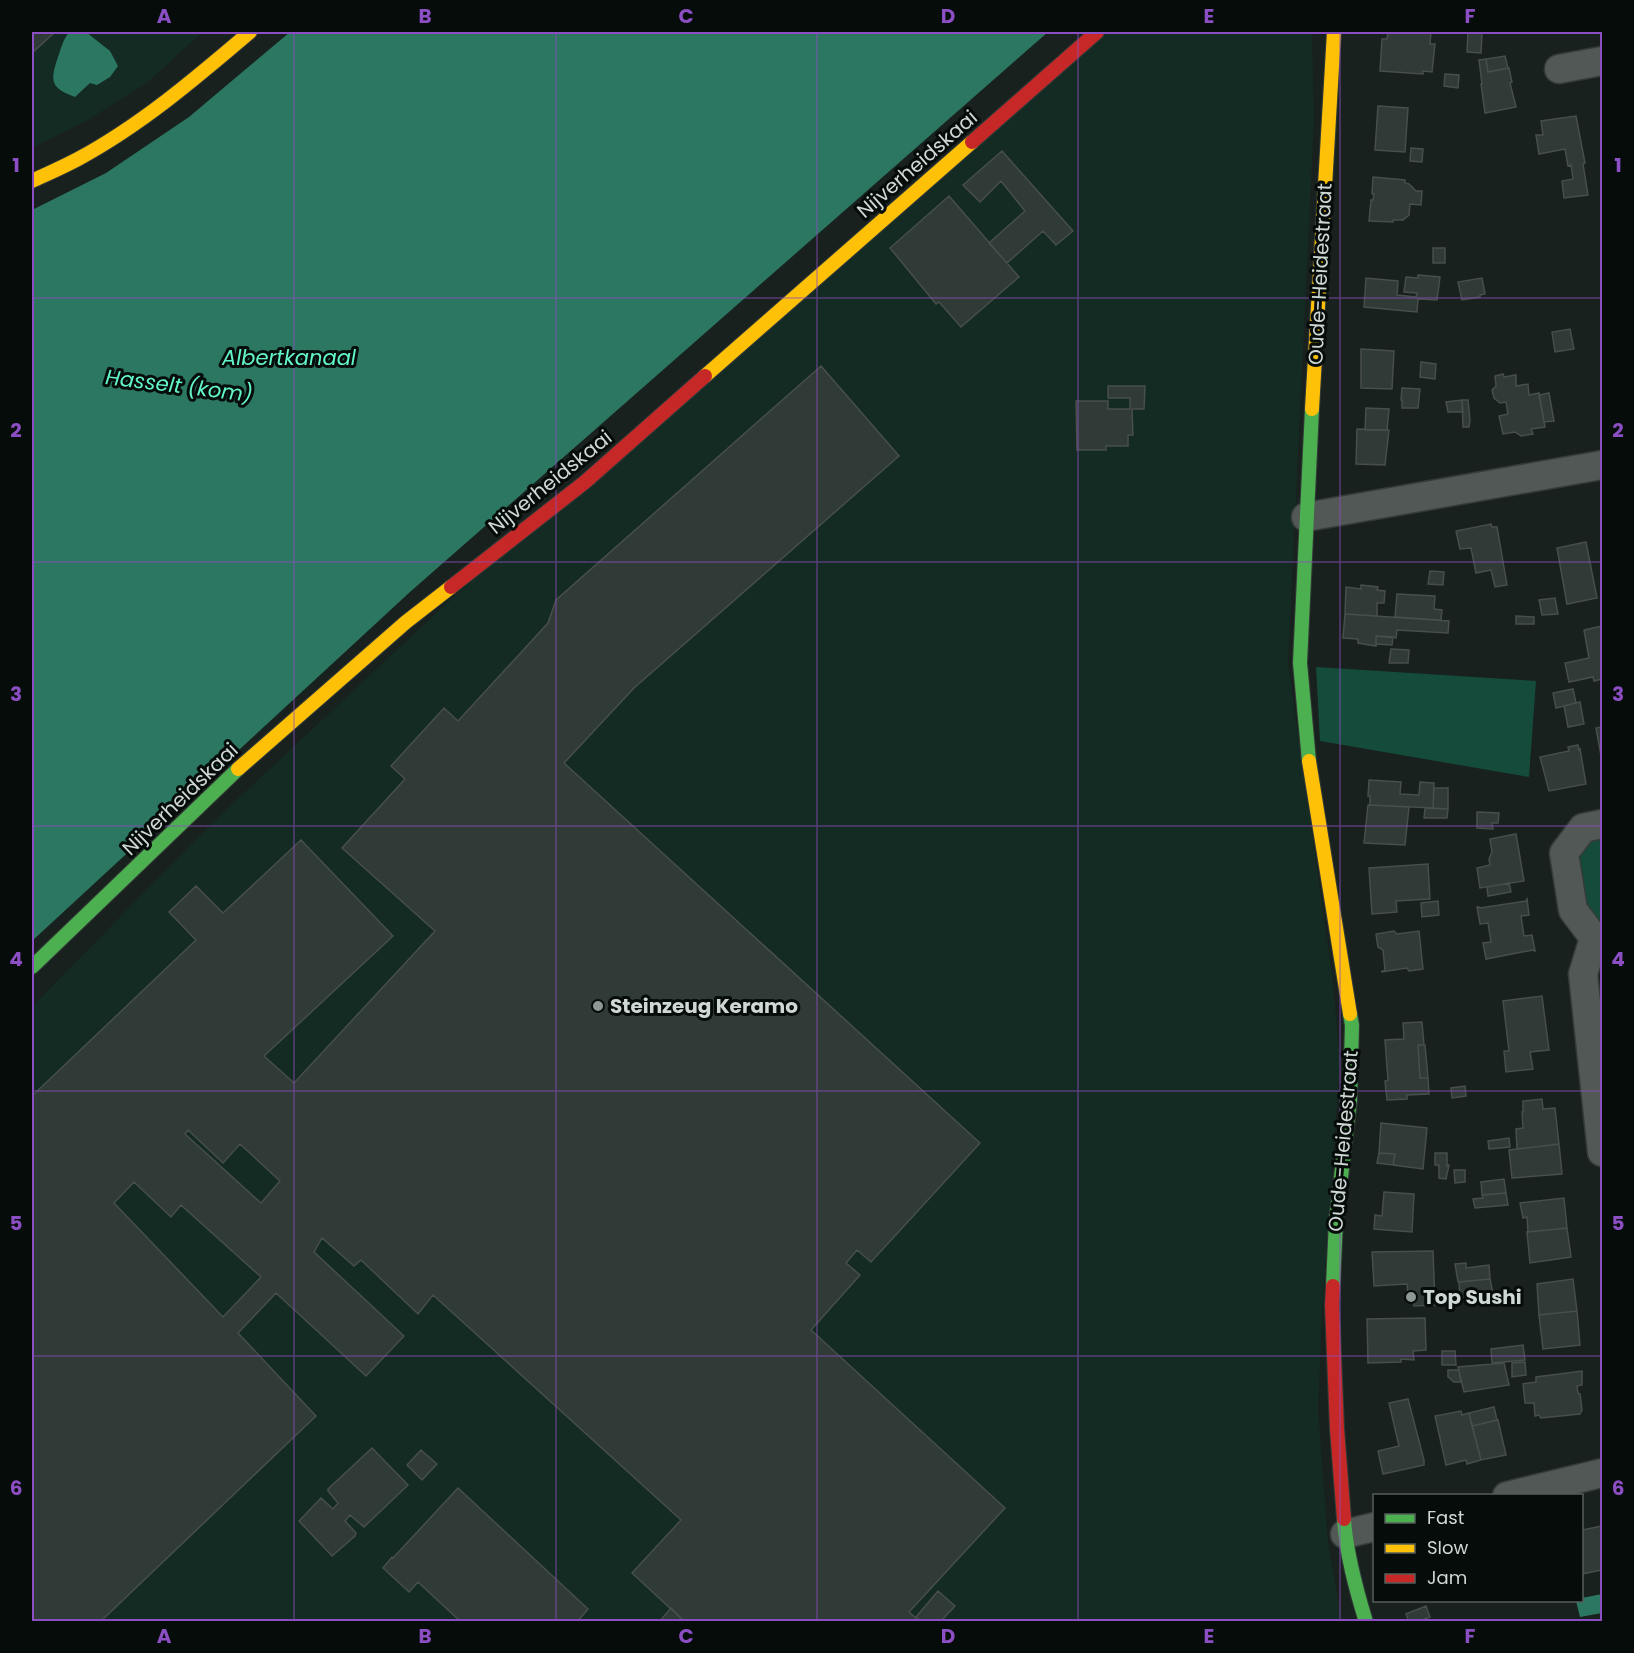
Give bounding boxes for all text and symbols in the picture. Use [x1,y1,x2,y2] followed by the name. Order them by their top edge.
[157,2,172,30] text: A
[418,2,432,30] text: B
[678,2,694,30] text: C
[941,2,955,30] text: D
[1204,2,1214,30] text: E
[1465,2,1476,30] text: F
[851,104,983,224] street label: Nijverheidskaai
[12,151,20,179] text: 1
[1614,151,1622,179] text: 1
[1301,182,1339,366] street label: Oude-Heidestraat
[221,343,357,372] water label: Albertkanaal
[104,362,254,409] water label: Hasselt (kom)
[10,416,22,444] text: 2
[1612,416,1624,444] text: 2
[482,423,618,541] street label: Nijverheidskaai
[10,680,22,708] text: 3
[1612,680,1624,708] text: 3
[116,736,244,862] street label: Nijverheidskaai
[9,945,23,973] text: 4
[1611,945,1625,973] text: 4
[610,992,798,1020] place label: Steinzeug Keramo
[591,999,605,1013] marker: Steinzeug Keramo
[1321,1049,1365,1233] street label: Oude-Heidestraat
[10,1209,23,1237] text: 5
[1612,1209,1625,1237] text: 5
[1423,1283,1522,1311] place label: Top Sushi
[1404,1290,1418,1304] marker: Top Sushi
[10,1474,22,1502] text: 6
[1612,1474,1624,1502] text: 6
[1373,1494,1583,1602] legend
[1427,1505,1464,1530] text: Fast
[1427,1535,1469,1560] text: Slow
[1427,1565,1467,1590] text: Jam
[157,1622,172,1650] text: A
[418,1622,432,1650] text: B
[678,1622,694,1650] text: C
[941,1622,955,1650] text: D
[1204,1622,1214,1650] text: E
[1465,1622,1476,1650] text: F

